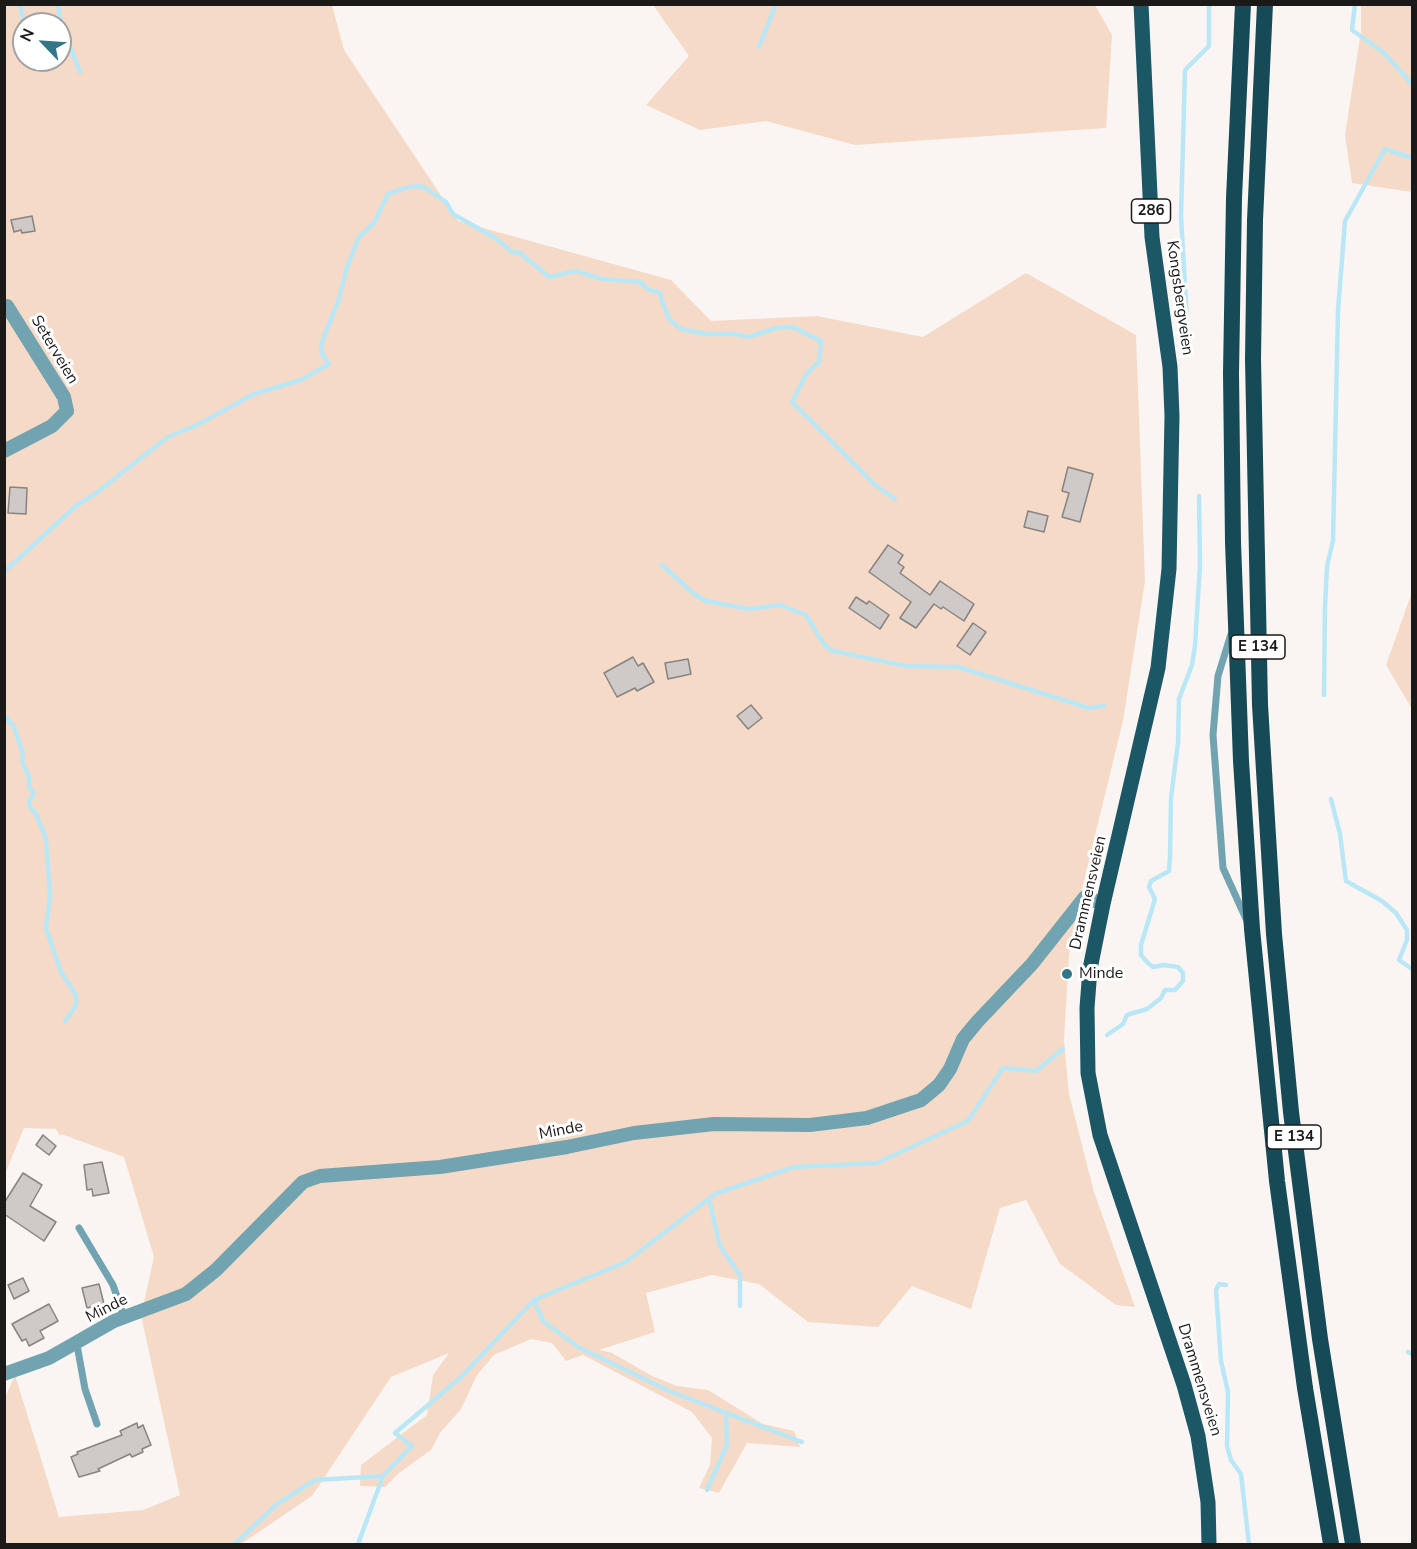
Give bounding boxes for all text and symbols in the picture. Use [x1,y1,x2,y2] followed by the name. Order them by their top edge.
[12,12,72,72] north arrow
[15,25,40,45] text: N
[1132,199,1170,223] road number: 286
[1161,239,1197,357] street label: Kongsbergveien
[26,312,82,388] street label: Seterveien
[1231,635,1285,659] road number: E 134
[1067,834,1111,952] street label: Drammensveien
[1079,964,1123,984] place label: Minde
[1060,967,1074,981] marker: Minde
[537,1117,585,1145] street label: Minde
[1267,1125,1321,1149] road number: E 134
[83,1290,131,1328] street label: Minde
[1173,1322,1225,1438] street label: Drammensveien

